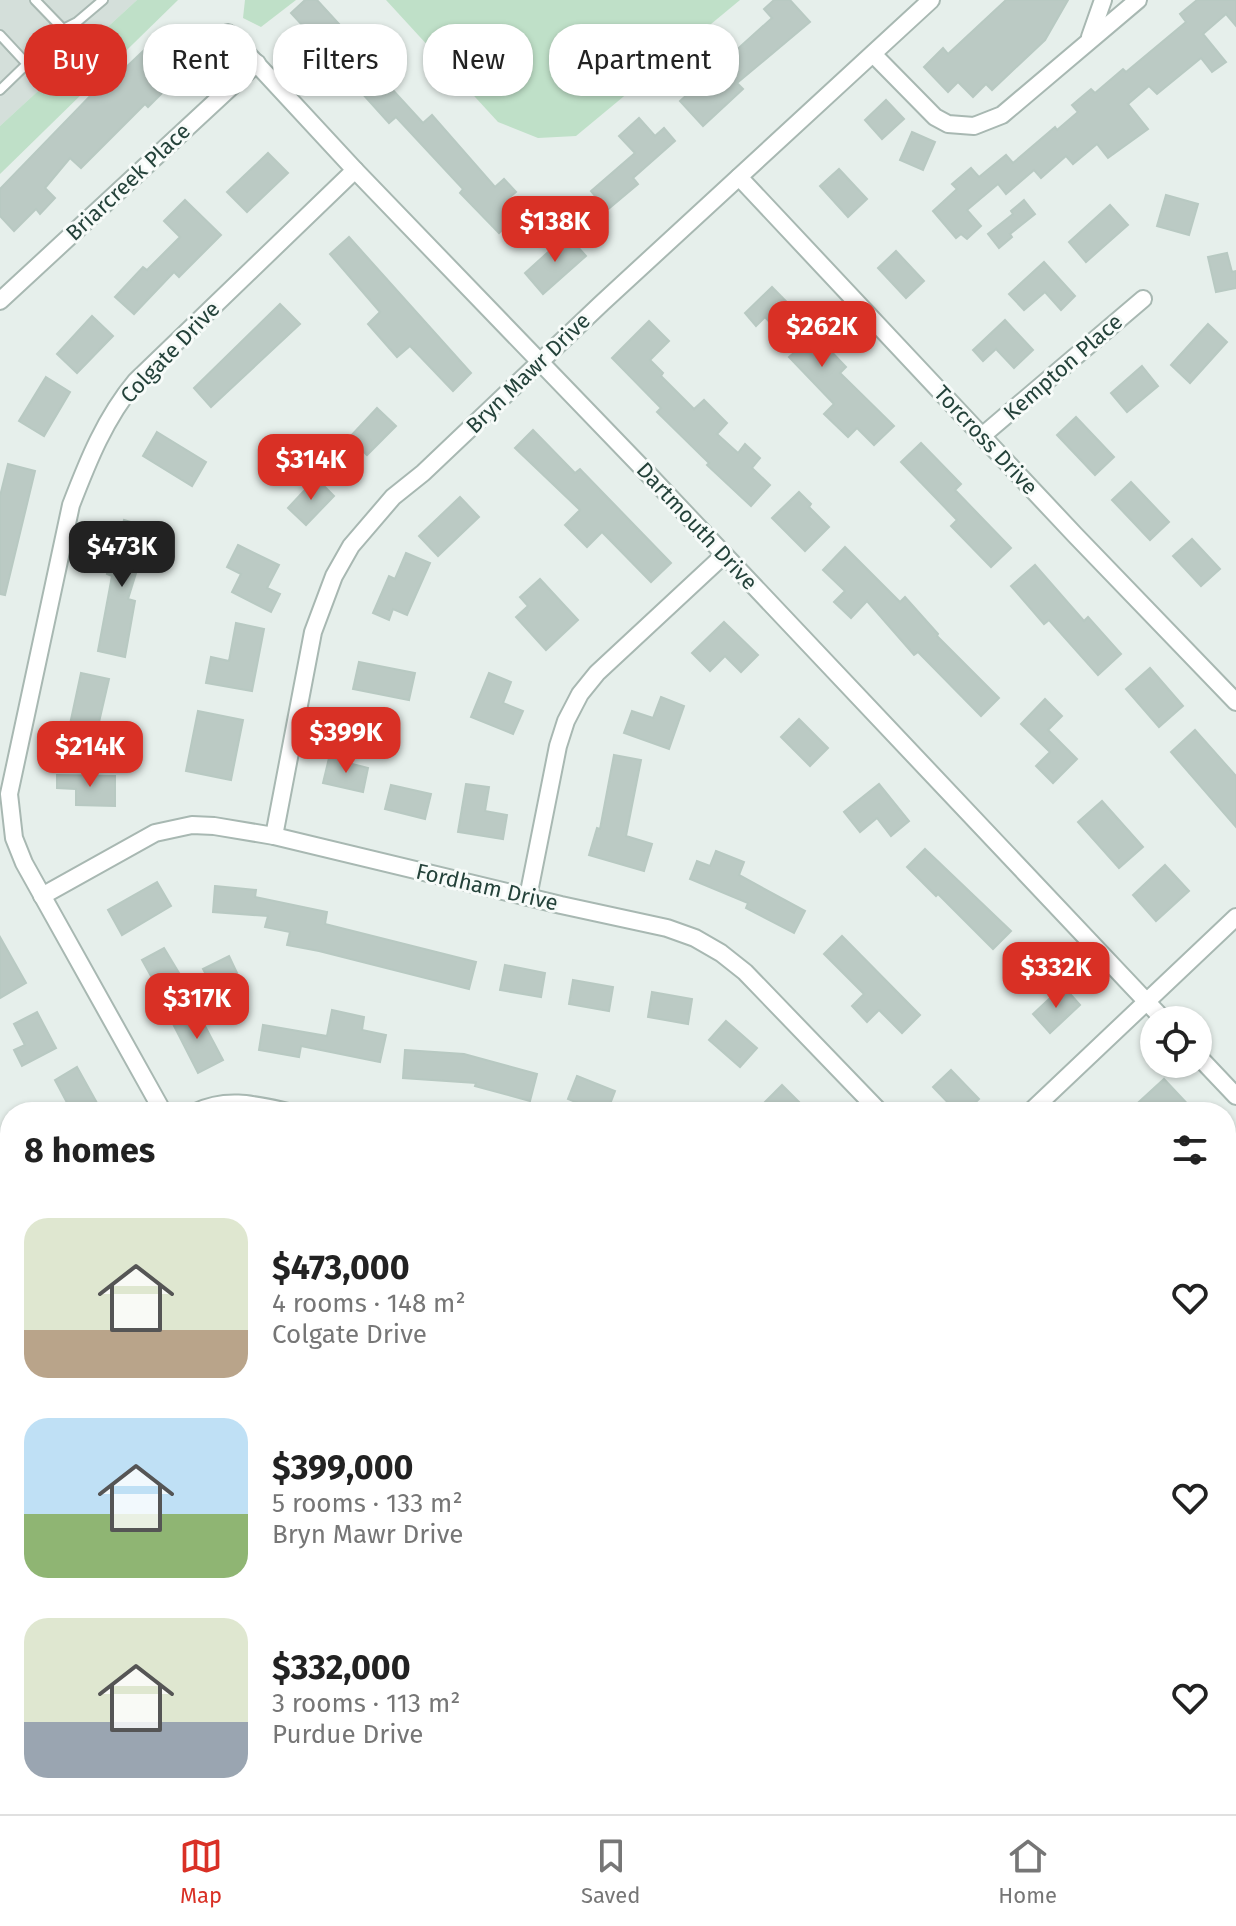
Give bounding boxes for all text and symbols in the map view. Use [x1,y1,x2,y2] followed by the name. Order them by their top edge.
[24,24,127,96] chip: Buy
[143,24,257,96] chip: Rent
[273,24,407,96] chip: Filters
[423,24,533,96] chip: New
[549,24,739,96] chip: Apartment
[60,117,196,247] street label: Briarcreek Place
[499,196,611,264] pin: $138K
[520,206,590,237] text: $138K
[115,295,225,409] street label: Colgate Drive
[766,301,878,369] pin: $262K
[460,307,596,439] street label: Bryn Mawr Drive
[998,308,1128,426] street label: Kempton Place
[786,311,858,342] text: $262K
[928,380,1044,500] street label: Torcross Drive
[255,434,367,502] pin: $314K
[276,444,346,475] text: $314K
[631,456,763,596] street label: Dartmouth Drive
[66,521,178,589] pin: $473K
[87,531,157,562] text: $473K
[290,707,402,775] pin: $399K
[309,717,383,748] text: $399K
[34,721,146,789] pin: $214K
[55,731,125,762] text: $214K
[413,858,561,916] street label: Fordham Drive
[1000,942,1112,1010] pin: $332K
[1021,952,1091,983] text: $332K
[141,973,253,1041] pin: $317K
[163,983,231,1014] text: $317K
[1140,1006,1212,1078] map controls
[1140,1006,1212,1078] button: locate
[1168,1128,1212,1172] icon: filters
[24,1130,155,1171] text: 8 homes
[272,1247,410,1288] text: $473,000
[88,1250,184,1346] icon: home
[1168,1276,1212,1320] icon: heart
[272,1288,466,1319] text: 4 rooms · 148 m²
[272,1319,427,1350] text: Colgate Drive
[272,1447,413,1488] text: $399,000
[88,1450,184,1546] icon: home
[1168,1476,1212,1520] icon: heart
[272,1488,463,1519] text: 5 rooms · 133 m²
[272,1519,464,1550] text: Bryn Mawr Drive
[272,1647,411,1688] text: $332,000
[88,1650,184,1746] icon: home
[1168,1676,1212,1720] icon: heart
[272,1688,461,1719] text: 3 rooms · 113 m²
[272,1719,424,1750] text: Purdue Drive
[179,1834,223,1909] tab: Map
[581,1834,640,1909] tab: Saved
[998,1834,1057,1909] tab: Home

